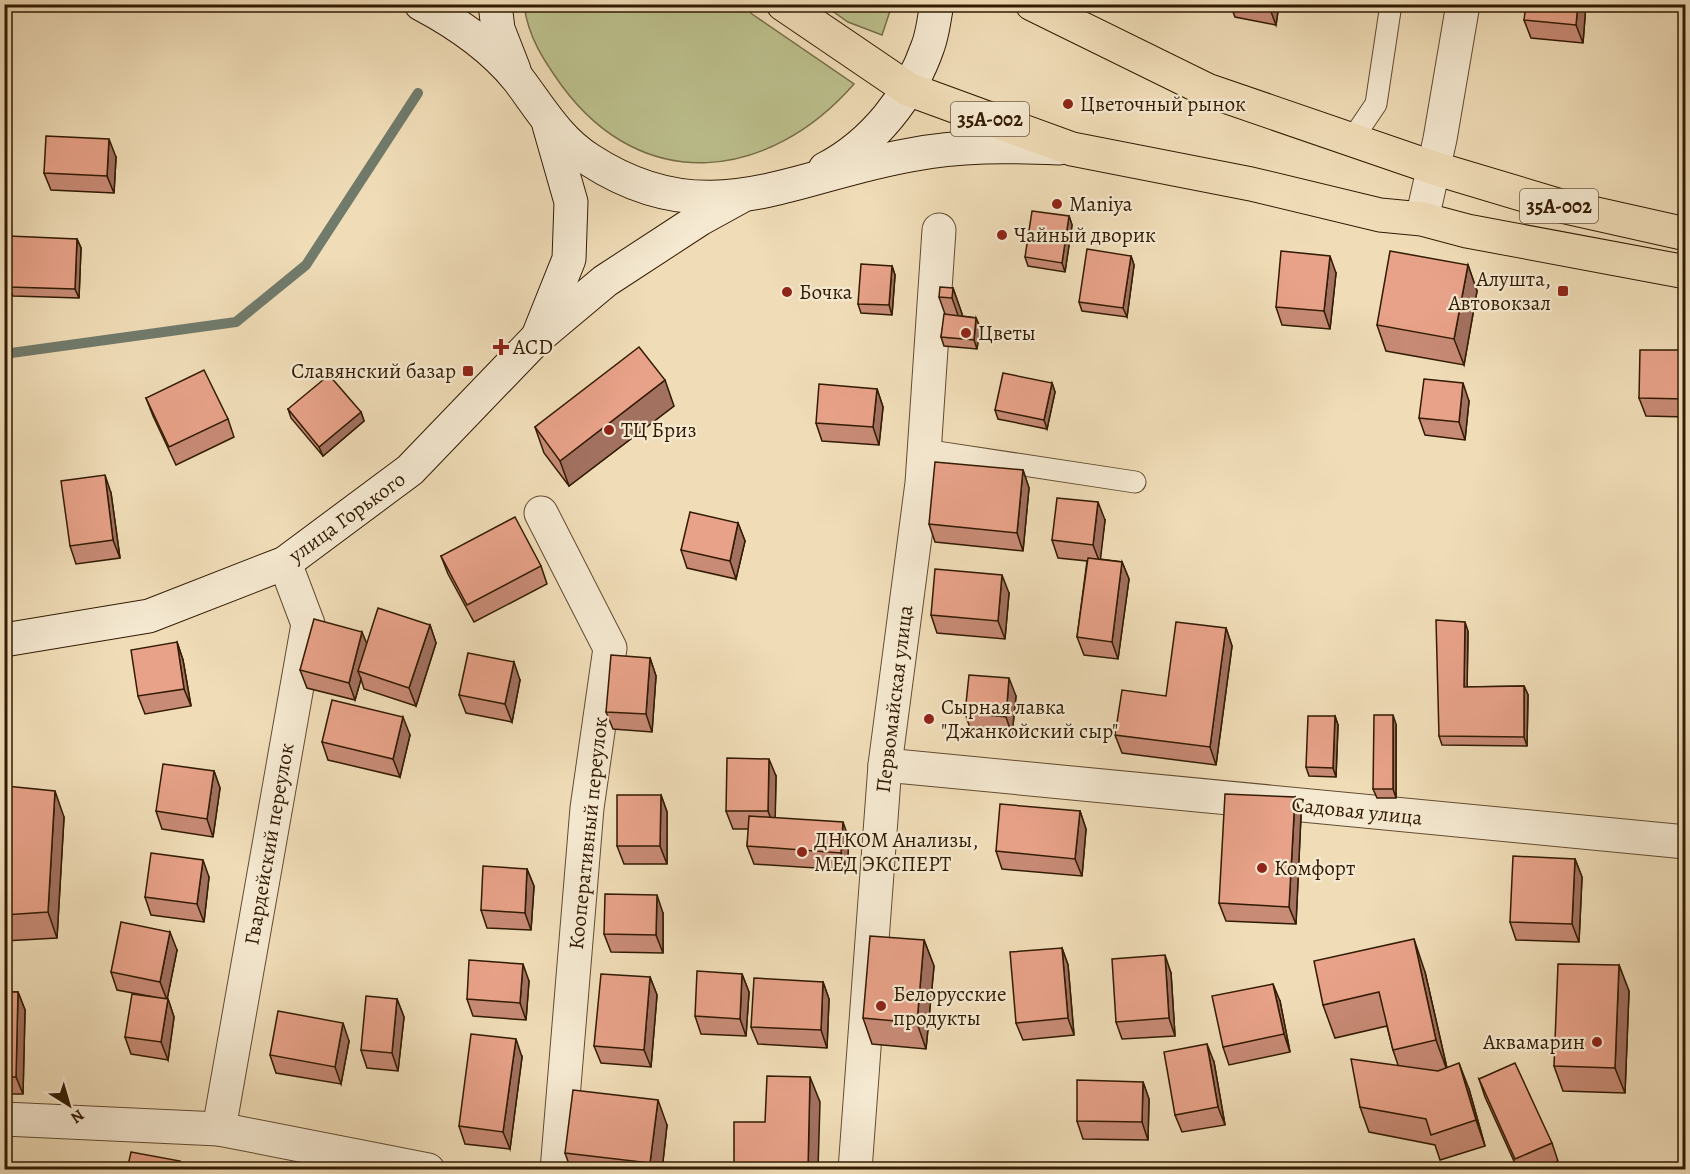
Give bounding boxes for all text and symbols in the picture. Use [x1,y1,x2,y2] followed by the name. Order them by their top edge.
[1080,90,1246,118] place label: Цветочный рынок
[1061,97,1075,111] marker: Цветочный рынок
[951,102,1029,136] road number: 35А-002
[1520,189,1598,223] road number: 35А-002
[1069,190,1133,218] place label: Maniya
[1050,197,1064,211] marker: Maniya
[1014,221,1156,249] place label: Чайный дворик
[995,228,1009,242] marker: Чайный дворик
[1448,265,1551,317] place label: Алушта, Автовокзал
[799,278,853,306] place label: Бочка
[1556,284,1570,298] marker: Алушта, Автовокзал
[780,285,794,299] marker: Бочка
[978,319,1036,347] place label: Цветы
[959,326,973,340] marker: Цветы
[512,333,553,361] place label: ACD
[494,340,508,354] marker: ACD
[291,357,456,385] place label: Славянский базар
[461,364,475,378] marker: Славянский базар
[621,416,696,444] place label: ТЦ Бриз
[602,423,616,437] marker: ТЦ Бриз
[282,465,411,569] street label: улица Горького
[869,603,919,794] street label: Первомайская улица
[941,693,1118,745] place label: Сырная лавка "Джанкойский сыр"
[922,712,936,726] marker: Сырная лавка "Джанкойский сыр"
[562,715,614,951] street label: Кооперативный переулок
[237,741,301,947] street label: Гвардейский переулок
[1290,790,1424,832] street label: Садовая улица
[814,826,978,878] place label: ДНКОМ Анализы, МЕД ЭКСПЕРТ
[795,845,809,859] marker: ДНКОМ Анализы, МЕД ЭКСПЕРТ
[1274,854,1355,882] place label: Комфорт
[1255,861,1269,875] marker: Комфорт
[893,980,1007,1032] place label: Белорусские продукты
[874,999,888,1013] marker: Белорусские продукты
[1482,1028,1585,1056] place label: Аквамарин
[1590,1035,1604,1049] marker: Аквамарин
[39,1075,99,1135] north arrow
[66,1104,89,1129] text: N

